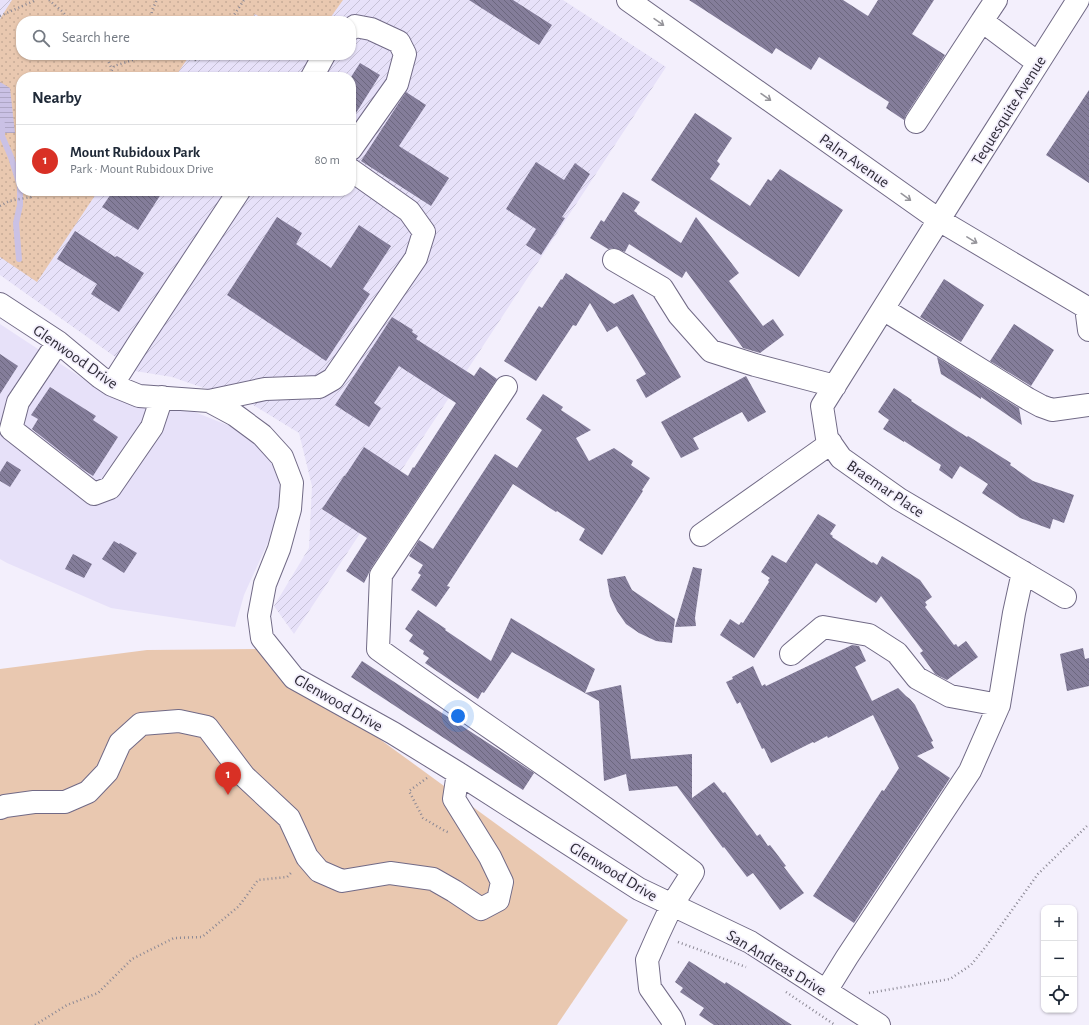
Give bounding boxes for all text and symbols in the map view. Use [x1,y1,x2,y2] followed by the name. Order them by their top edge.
[16,16,356,60] search box
[654,18,665,27] one-way arrow
[30,27,52,49] icon: search
[62,30,130,45] text: Search here
[969,53,1049,168] street label: Tequesquite Avenue
[32,89,82,106] text: Nearby
[760,93,771,101] one-way arrow
[817,131,892,191] street label: Palm Avenue
[70,145,200,160] text: Mount Rubidoux Park
[43,154,47,167] text: 1
[314,154,340,167] text: 80 m
[70,163,214,176] text: Park · Mount Rubidoux Drive
[901,192,912,201] one-way arrow
[966,236,978,244] one-way arrow
[30,322,121,392] street label: Glenwood Drive
[844,457,927,520] street label: Braemar Place
[292,671,385,735] street label: Glenwood Drive
[448,706,468,726] your location
[215,762,241,795] pin: 1
[567,839,660,904] street label: Glenwood Drive
[1041,905,1077,1013] map controls
[1041,905,1077,941] button: +
[724,927,829,999] street label: San Andreas Drive
[1041,941,1077,977] button: −
[1041,977,1077,1013] button: locate

